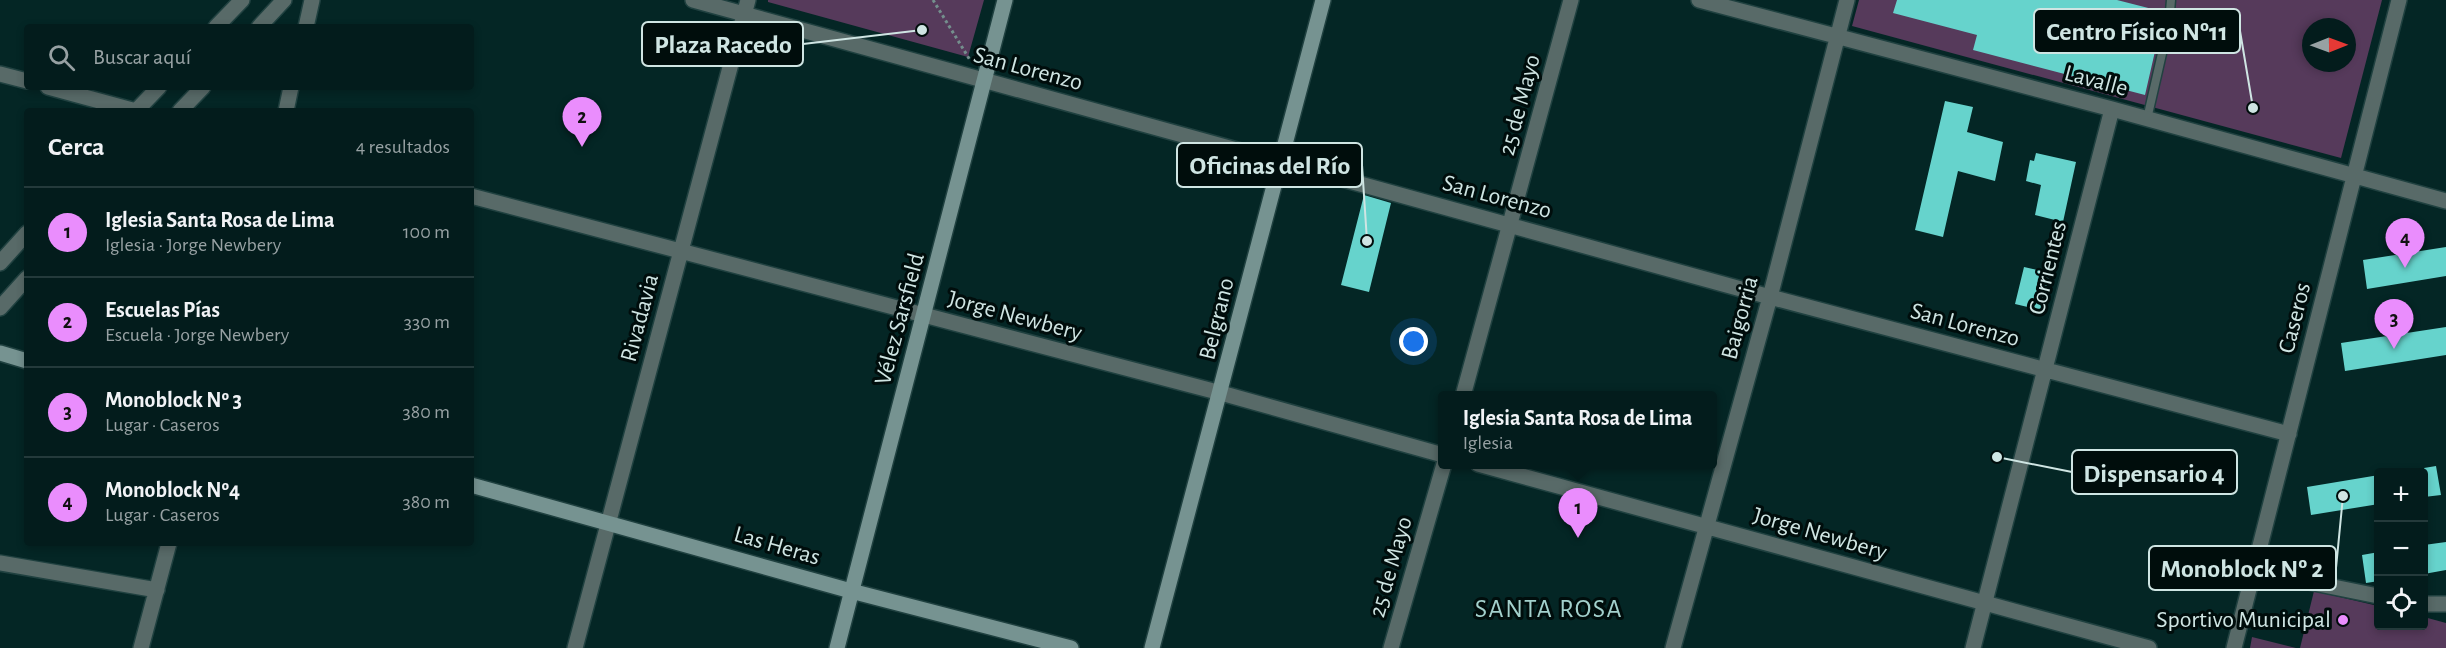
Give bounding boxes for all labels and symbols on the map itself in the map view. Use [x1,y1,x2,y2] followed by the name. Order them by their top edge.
[2034,9,2240,53] callout: Centro Físico Nº11
[2302,18,2356,72] north arrow
[2046,19,2228,45] text: Centro Físico Nº11
[642,22,803,66] callout: Plaza Racedo
[654,32,792,58] text: Plaza Racedo
[971,43,1085,95] street label: San Lorenzo
[1495,52,1545,158] street label: 25 de Mayo
[2062,61,2130,101] street label: Lavalle
[562,98,602,147] pin: 2
[1177,143,1362,187] callout: Oficinas del Río
[1190,153,1351,179] text: Oficinas del Río
[1440,171,1554,223] street label: San Lorenzo
[2386,218,2424,268] pin: 4
[2025,219,2071,317] street label: Corrientes
[871,250,929,388] street label: Vélez Sarsfield
[617,271,663,365] street label: Rivadavia
[1717,274,1763,362] street label: Baigorria
[1195,275,1239,363] street label: Belgrano
[2275,280,2315,356] street label: Caseros
[945,287,1085,345] street label: Jorge Newbery
[1908,299,2022,351] street label: San Lorenzo
[2374,300,2414,349] pin: 3
[1399,327,1428,356] your location
[2072,450,2237,494] callout: Dispensario 4
[2083,461,2225,487] text: Dispensario 4
[1558,488,1598,538] pin: 1
[1750,503,1890,565] street label: Jorge Newbery
[1365,514,1417,620] street label: 25 de Mayo
[731,522,823,570] street label: Las Heras
[2149,546,2336,590] callout: Monoblock Nº 2
[2161,556,2323,582] text: Monoblock Nº 2
[1475,596,1623,622] district label: SANTA ROSA
[2156,608,2331,632] place label: Sportivo Municipal
[2336,613,2350,627] marker: Sportivo Municipal

